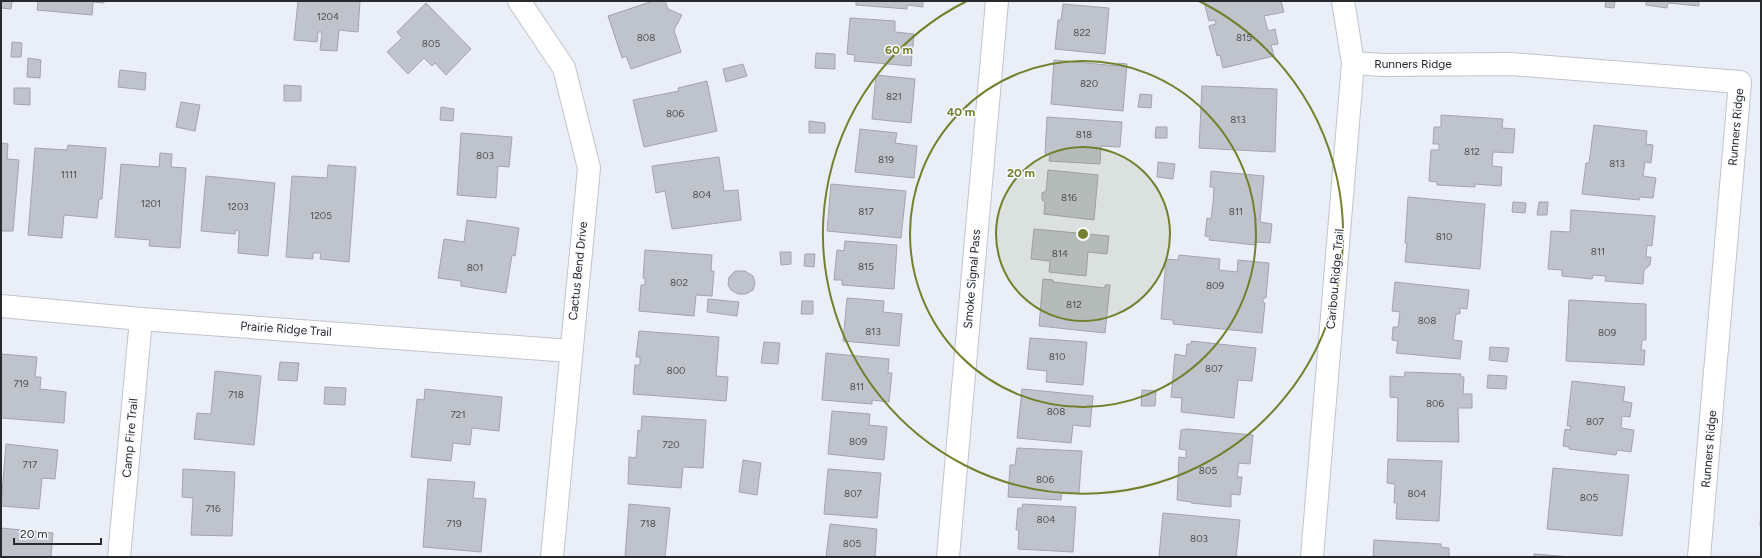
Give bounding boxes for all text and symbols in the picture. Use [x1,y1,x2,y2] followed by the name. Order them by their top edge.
[317,10,339,23] house number: 1204
[1073,26,1091,39] house number: 822
[637,31,655,44] house number: 808
[1236,31,1252,44] house number: 815
[422,37,440,50] house number: 805
[885,43,913,57] text: 60 m
[1374,57,1452,71] street label: Runners Ridge
[1080,77,1098,90] house number: 820
[1726,87,1746,166] street label: Runners Ridge
[886,90,902,103] house number: 821
[947,105,975,119] text: 40 m
[666,107,684,120] house number: 806
[1230,113,1246,126] house number: 813
[1076,128,1092,141] house number: 818
[1464,145,1480,158] house number: 812
[476,149,494,162] house number: 803
[878,153,894,166] house number: 819
[1609,157,1625,170] house number: 813
[1007,166,1035,180] text: 20 m
[61,168,77,181] house number: 1111
[693,188,711,201] house number: 804
[1061,191,1077,204] house number: 816
[141,197,161,210] house number: 1201
[227,200,249,213] house number: 1203
[858,205,874,218] house number: 817
[1229,205,1243,218] house number: 811
[310,209,332,222] house number: 1205
[566,220,590,321] street label: Cactus Bend Drive
[1076,227,1090,241] centre of rings
[961,228,983,329] street label: Smoke Signal Pass
[1324,228,1346,330] street label: Caribou Ridge Trail
[1436,230,1452,243] house number: 810
[1591,245,1605,258] house number: 811
[1052,247,1068,260] house number: 814
[858,260,874,273] house number: 815
[467,261,483,274] house number: 801
[670,276,688,289] house number: 802
[1206,279,1224,292] house number: 809
[1066,298,1082,311] house number: 812
[1418,314,1436,327] house number: 808
[240,319,332,339] street label: Prairie Ridge Trail
[865,325,881,338] house number: 813
[1598,326,1616,339] house number: 809
[1049,350,1065,363] house number: 810
[1205,362,1224,375] house number: 807
[667,364,685,377] house number: 800
[13,377,29,390] house number: 719
[850,380,864,393] house number: 811
[228,388,244,401] house number: 718
[1426,397,1444,410] house number: 806
[120,398,140,478] street label: Camp Fire Trail
[1047,405,1065,418] house number: 808
[450,408,466,421] house number: 721
[1699,409,1719,488] street label: Runners Ridge
[1586,415,1605,428] house number: 807
[849,435,867,448] house number: 809
[662,438,680,451] house number: 720
[23,458,38,471] house number: 717
[1199,464,1217,477] house number: 805
[1036,473,1054,486] house number: 806
[844,487,863,500] house number: 807
[1408,487,1426,500] house number: 804
[1580,491,1598,504] house number: 805
[205,502,221,515] house number: 716
[1037,513,1055,526] house number: 804
[446,517,462,530] house number: 719
[640,517,656,530] house number: 718
[14,520,101,546] scale bar
[20,527,48,541] text: 20 m
[1190,532,1208,545] house number: 803
[843,537,861,550] house number: 805

